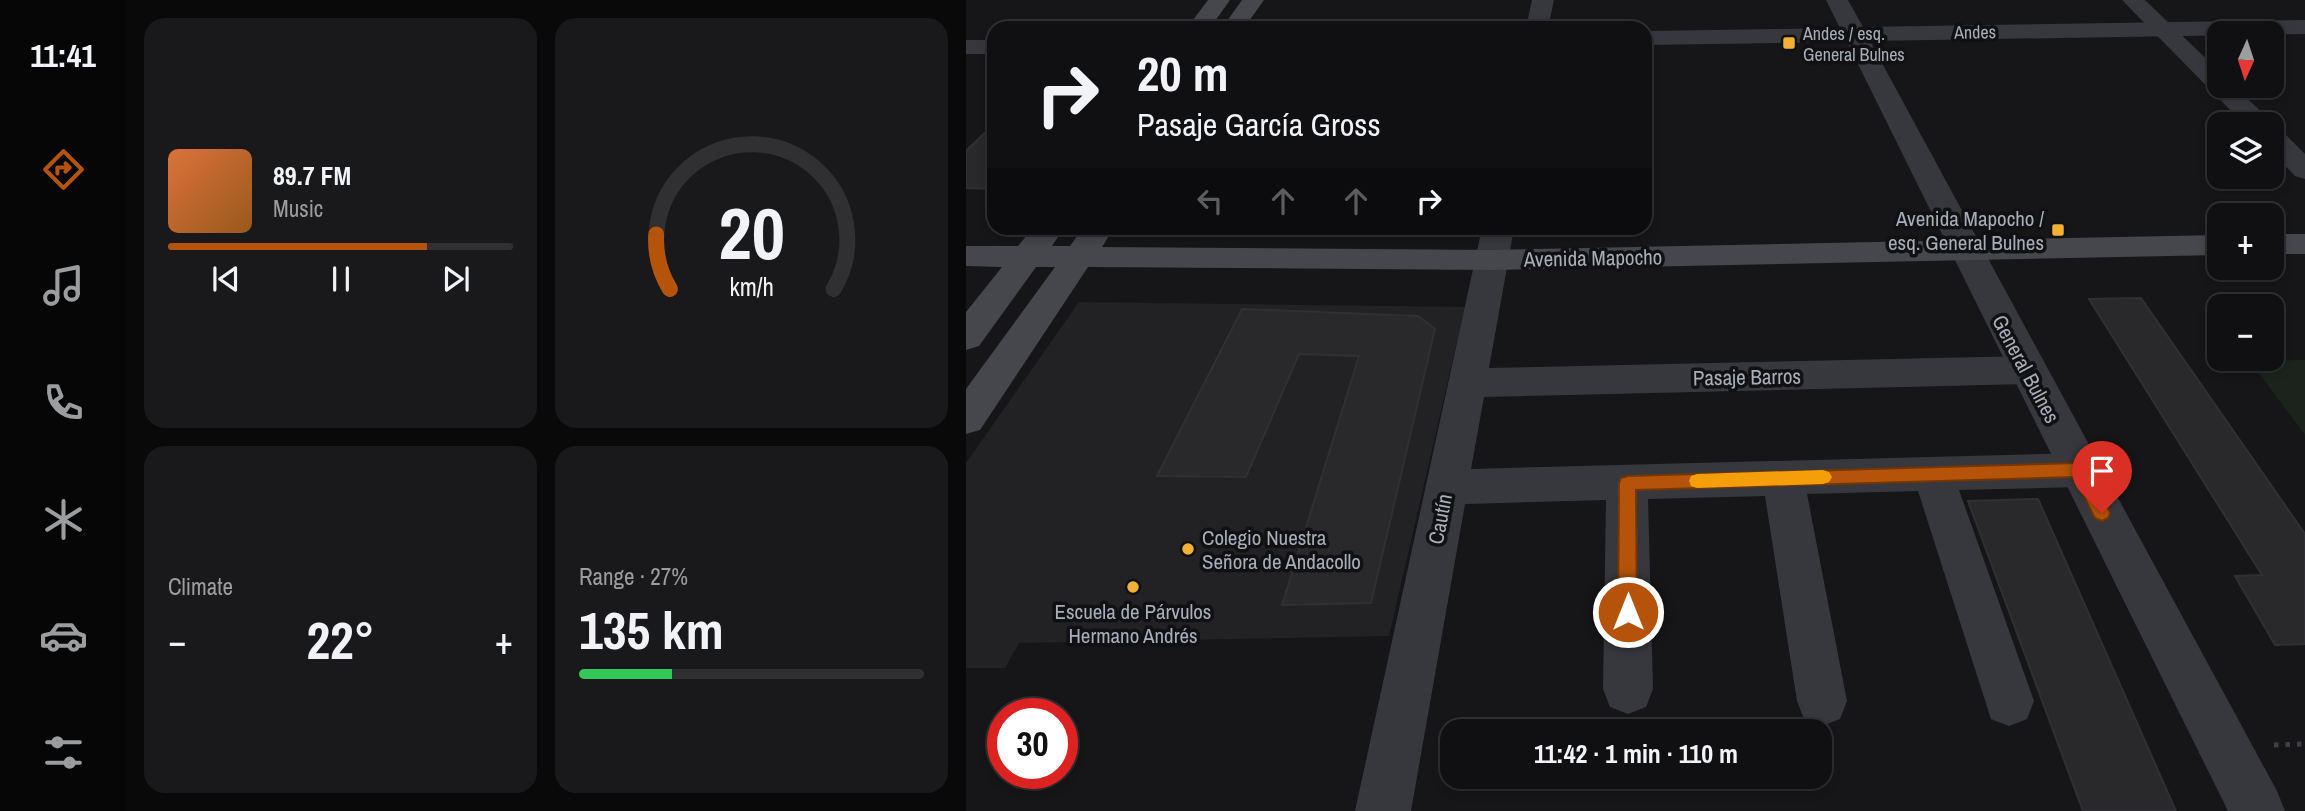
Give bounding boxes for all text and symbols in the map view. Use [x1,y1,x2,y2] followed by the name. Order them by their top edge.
[1953,19,1996,45] street label: Andes
[1802,21,1905,67] place label: Andes / esq. General Bulnes
[2207,21,2284,98] north arrow
[2207,21,2284,371] map controls
[30,34,96,77] text: 11:41
[1781,35,1797,51] marker: Andes / esq. General Bulnes
[1137,40,1229,106] text: 20 m
[1022,49,1113,140] icon: right
[1137,103,1381,146] text: Pasaje García Gross
[2207,112,2284,189] button: layers
[39,145,88,194] icon: directions
[273,158,351,193] text: 89.7 FM
[1191,182,1229,220] icon: left
[1264,182,1302,220] icon: ahead
[1337,182,1375,220] icon: ahead
[1410,182,1448,220] icon: right
[718,185,785,283] text: 20
[273,193,323,224] text: Music
[2207,203,2284,280] button: +
[1888,204,2044,257] place label: Avenida Mapocho / esq. General Bulnes
[2050,222,2066,238] marker: Avenida Mapocho / esq. General Bulnes
[1522,242,1663,274] street label: Avenida Mapocho
[207,260,245,298] icon: previous
[322,260,360,298] icon: pause
[437,260,475,298] icon: next
[39,261,88,310] icon: music
[729,270,774,304] text: km/h
[2207,294,2284,371] button: −
[1985,310,2067,428] street label: General Bulnes
[1693,362,1801,392] street label: Pasaje Barros
[39,378,88,427] icon: phone
[2072,441,2132,513] pin
[2083,452,2121,490] icon: arrive
[1421,491,1459,547] street label: Cautín
[39,495,88,544] icon: climate
[1202,523,1361,576] place label: Colegio Nuestra Señora de Andacollo
[1180,541,1196,557] marker: Colegio Nuestra Señora de Andacollo
[579,561,688,592] text: Range · 27%
[168,571,233,602] text: Climate
[1591,575,1665,649] position arrow
[1125,579,1141,595] marker: Escuela de Párvulos Hermano Andrés
[579,595,724,665] text: 135 km
[1055,597,1211,650] place label: Escuela de Párvulos Hermano Andrés
[306,605,375,675] text: 22°
[39,611,88,660] icon: car
[168,615,186,666] text: −
[495,615,513,666] text: +
[987,698,1078,789] speed limit sign: 30
[39,728,88,777] icon: filters
[1534,736,1738,771] text: 11:42 · 1 min · 110 m

